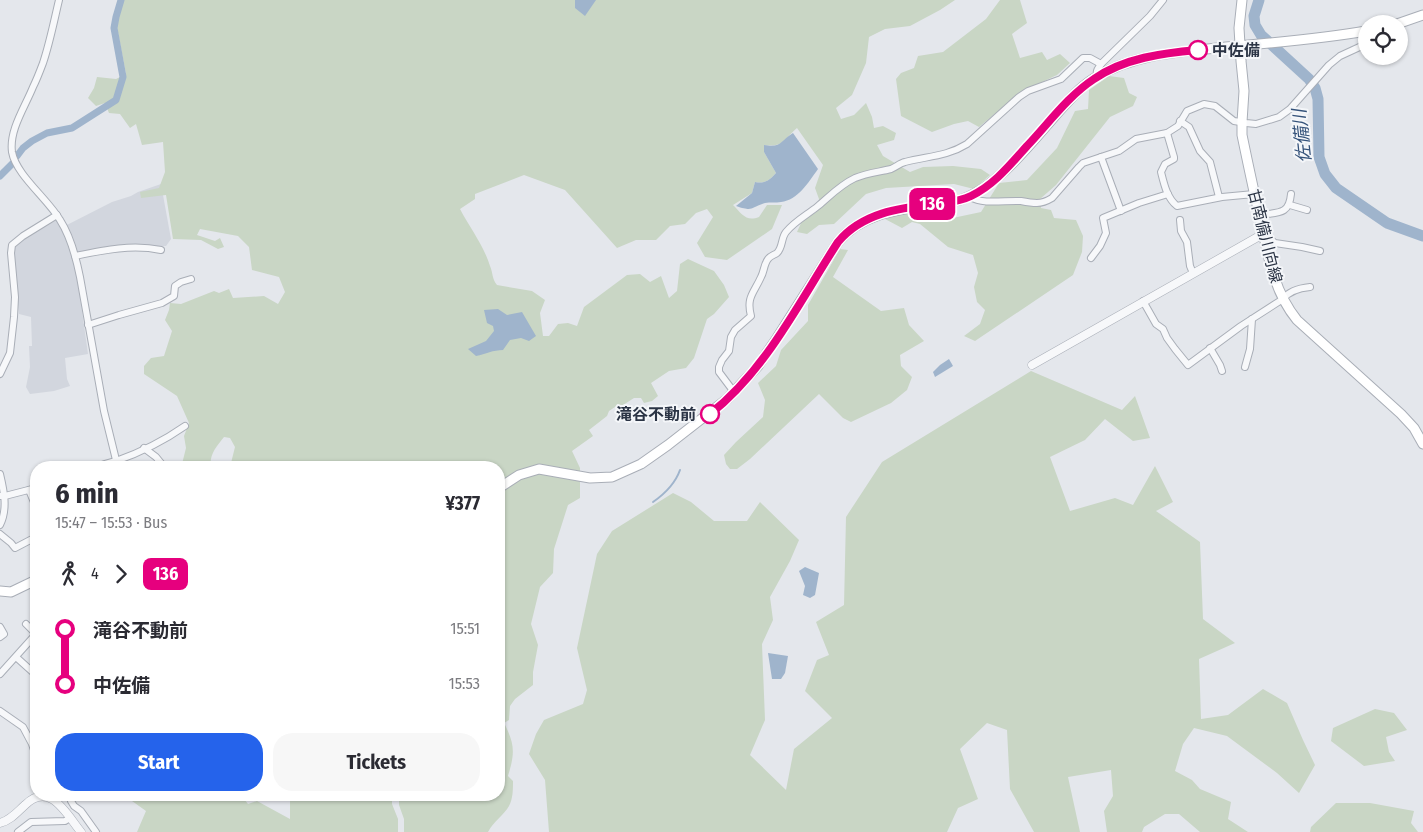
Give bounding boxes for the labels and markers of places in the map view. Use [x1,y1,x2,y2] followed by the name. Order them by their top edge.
[1188,40,1208,60] marker: 中佐備
[1212,41,1260,60] place label: 中佐備
[700,404,720,424] marker: 滝谷不動前
[616,405,696,424] place label: 滝谷不動前

